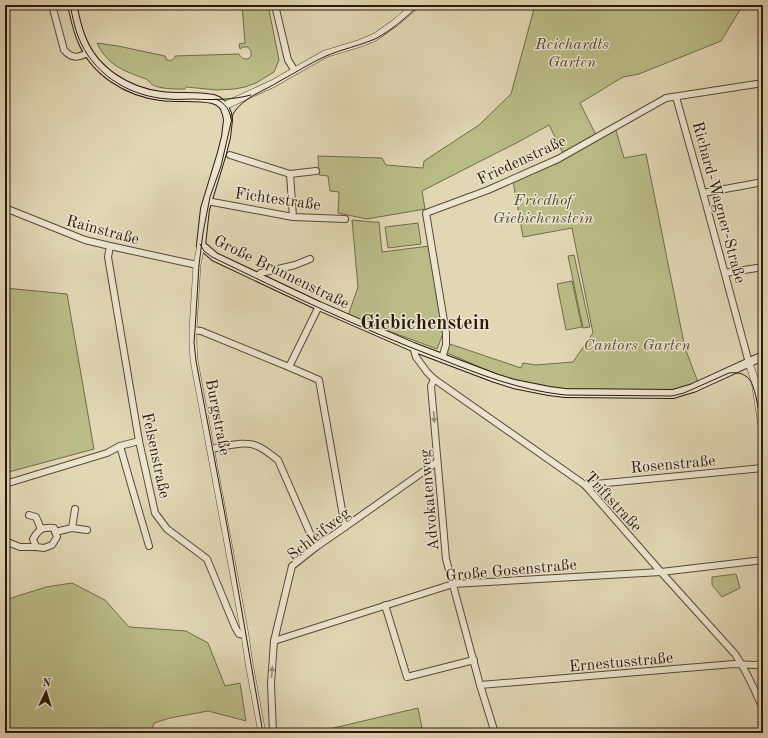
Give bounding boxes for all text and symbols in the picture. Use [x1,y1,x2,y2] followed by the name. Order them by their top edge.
[534,37,609,71] park label: Reichardts Garten
[689,120,747,285] street label: Richard-Wagner-Straße
[475,133,569,188] street label: Friedenstraße
[234,186,322,214] street label: Fichtestraße
[493,193,593,227] park label: Friedhof Giebichenstein
[64,213,141,248] street label: Rainstraße
[211,233,351,313] street label: Große Brunnenstraße
[360,314,490,334] district label: Giebichenstein
[583,338,691,354] park label: Cantors Garten
[202,378,232,457] street label: Burgstraße
[138,411,172,500] street label: Felsenstraße
[430,411,437,423] one-way arrow
[418,448,442,551] street label: Advokatenweg
[630,453,716,477] street label: Rosenstraße
[581,469,644,536] street label: Triftstraße
[285,505,354,564] street label: Schleifweg
[445,557,577,585] street label: Große Gosenstraße
[568,650,674,676] street label: Ernestusstraße
[269,666,276,678] one-way arrow
[26,672,66,712] north arrow
[42,678,52,689] text: N

